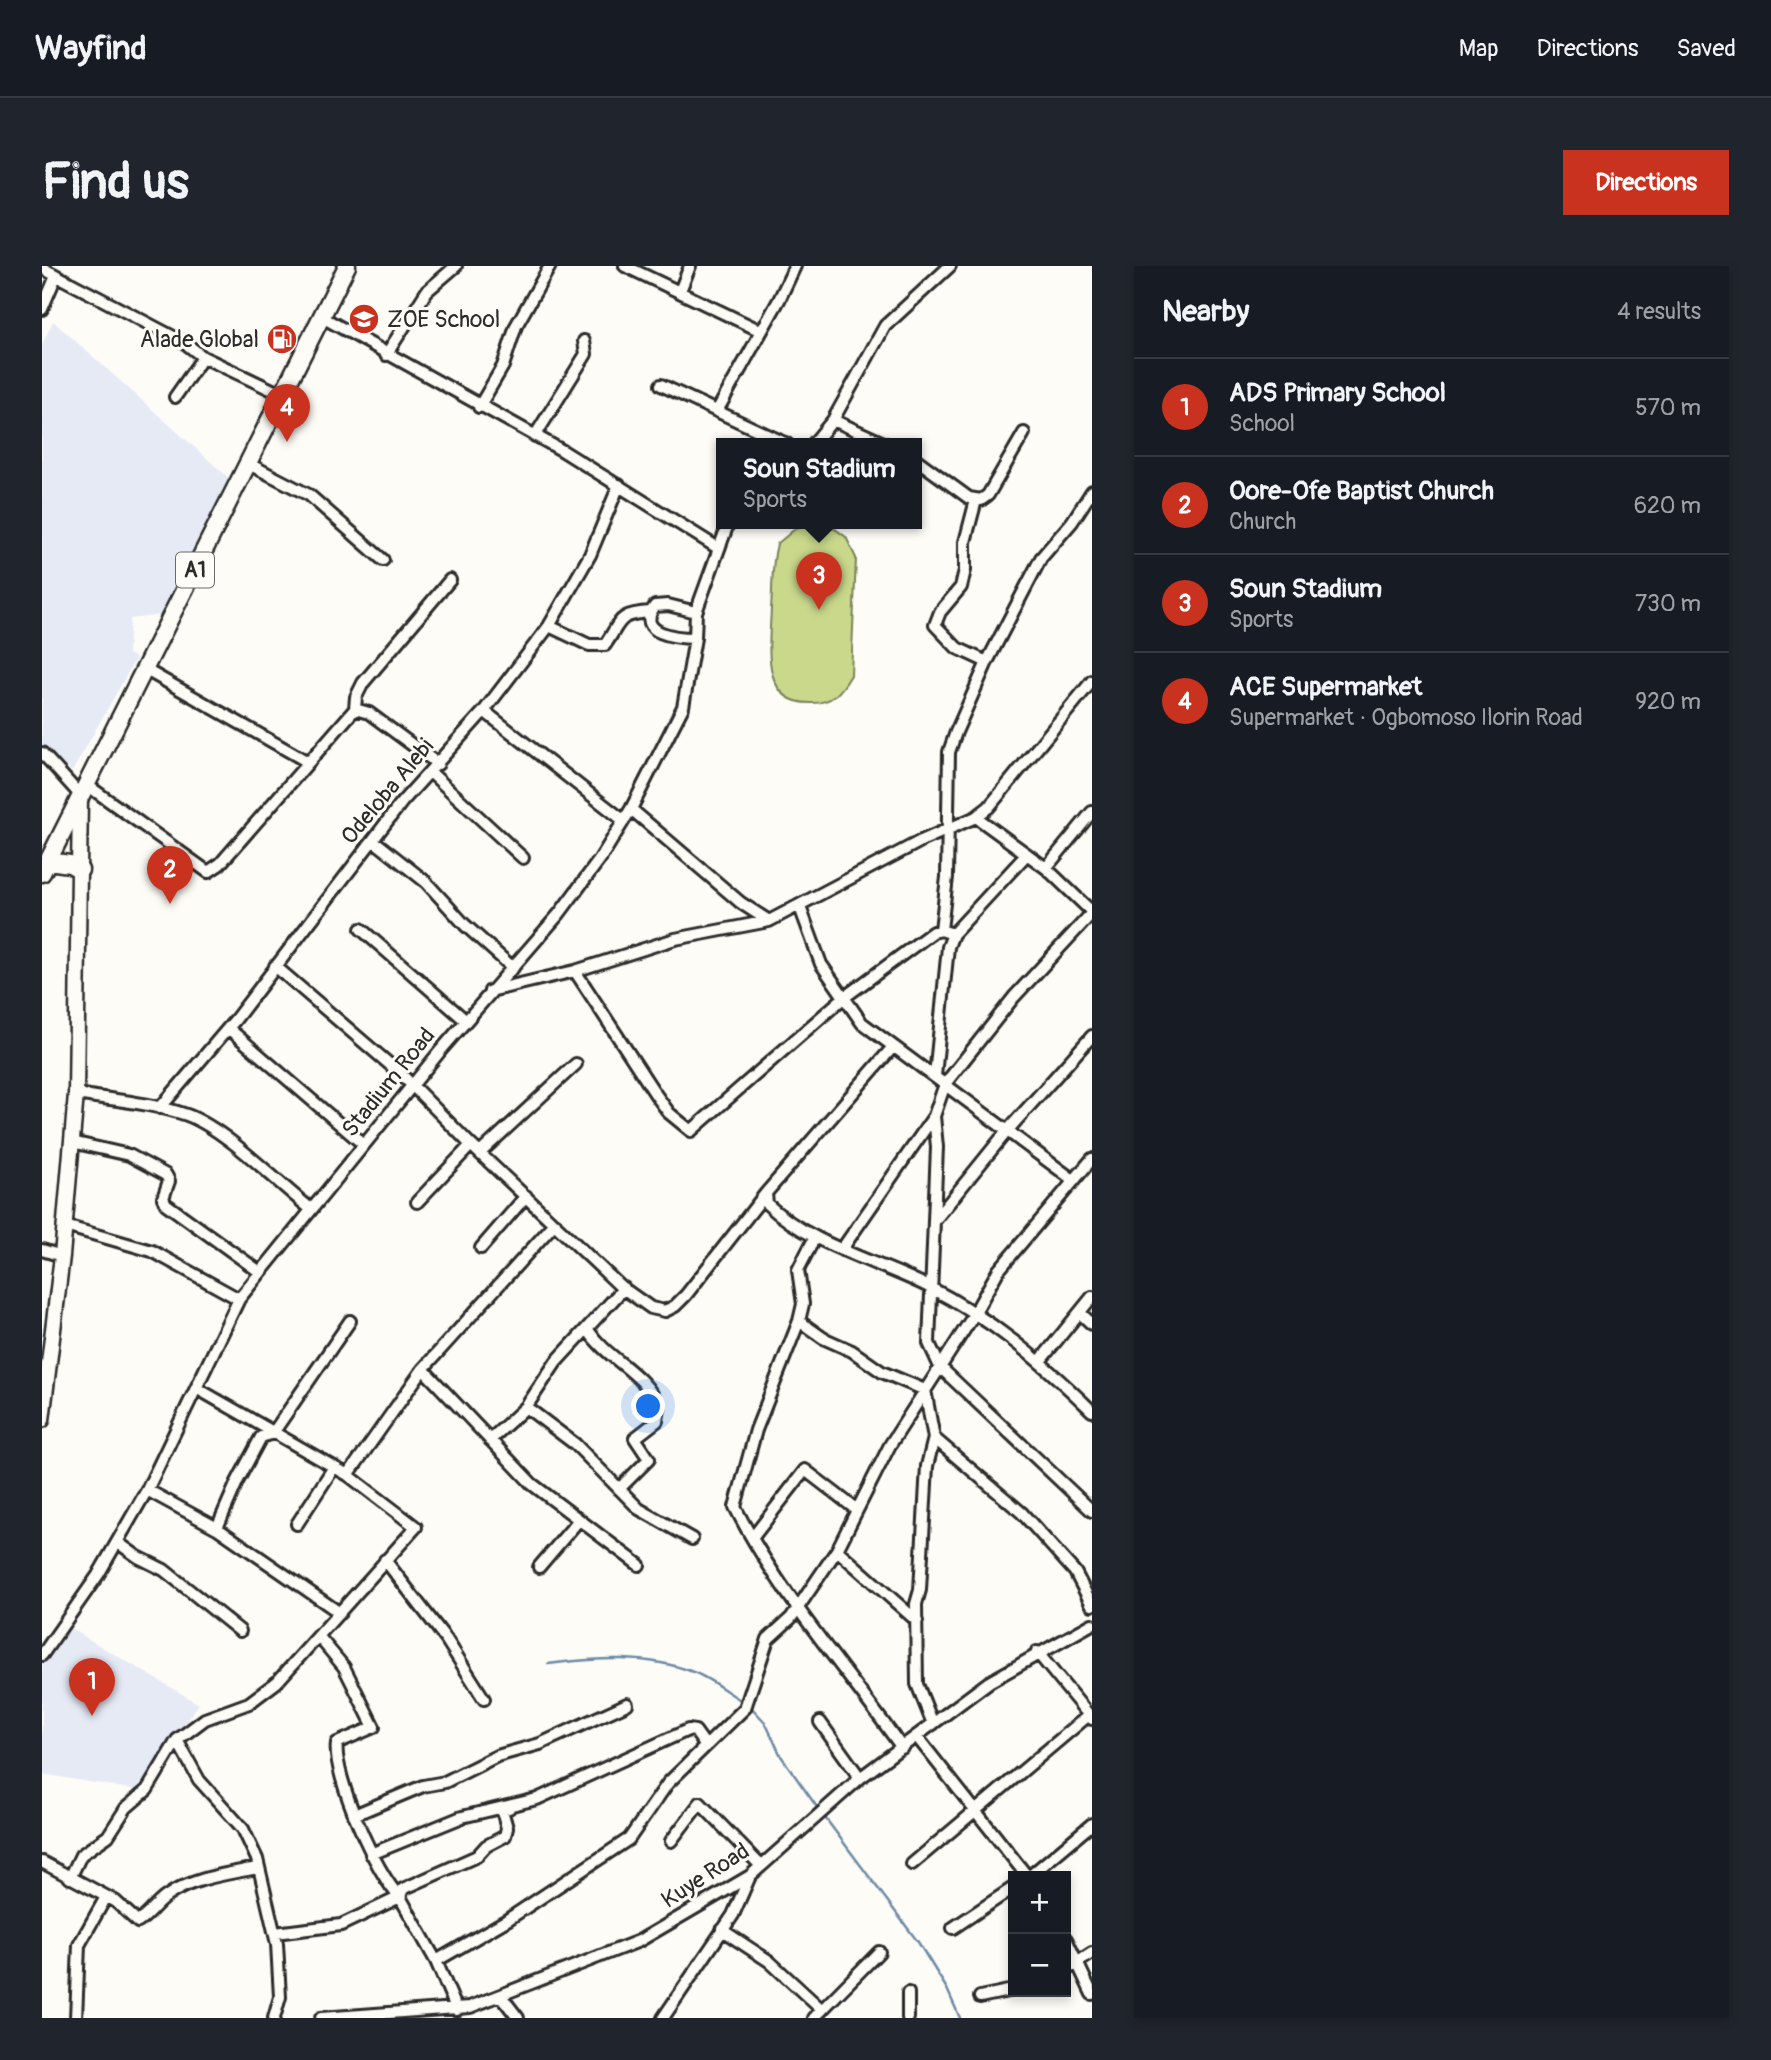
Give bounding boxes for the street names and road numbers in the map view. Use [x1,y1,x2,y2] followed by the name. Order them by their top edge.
[176,552,214,588] road number: A1
[335,732,440,850] street label: Odeloba Alebi
[335,1022,441,1143] street label: Stadium Road
[656,1836,755,1915] street label: Kuye Road

